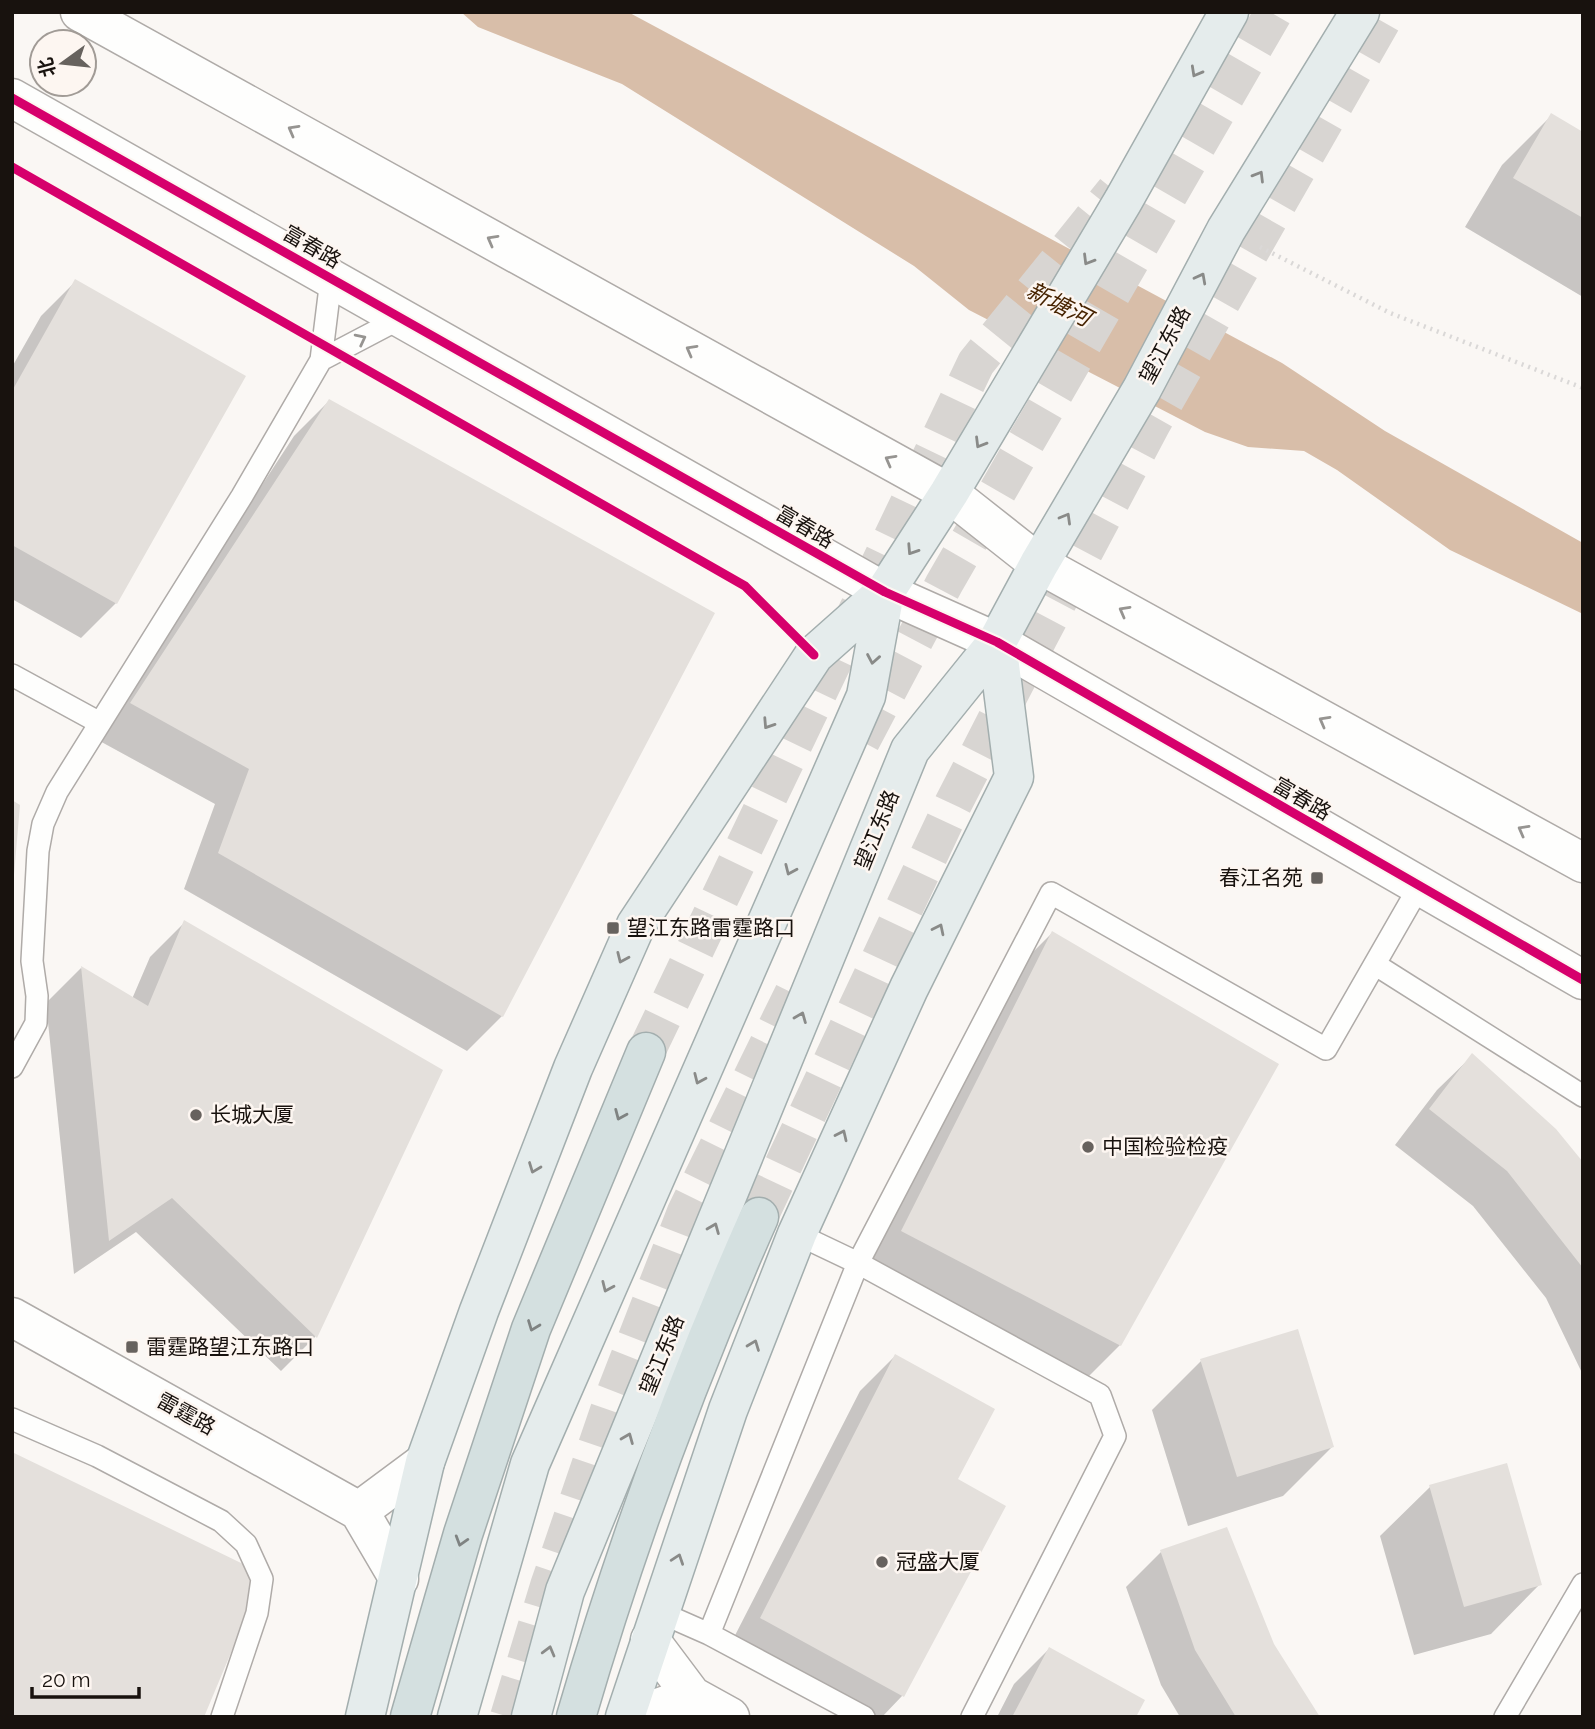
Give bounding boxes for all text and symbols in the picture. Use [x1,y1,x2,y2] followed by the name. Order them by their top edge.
[28,28,98,98] north arrow
[33,55,60,79] text: 北
[1191,65,1204,77] one-way arrow
[287,125,300,138] one-way arrow
[1251,171,1264,184] one-way arrow
[279,220,346,273] street label: 富春路
[486,235,499,248] one-way arrow
[1083,252,1096,265] one-way arrow
[1193,273,1206,285] one-way arrow
[1022,276,1100,333] water label: 新塘河
[1134,302,1195,388] street label: 望江东路
[354,334,366,347] one-way arrow
[685,345,698,358] one-way arrow
[975,435,988,448] one-way arrow
[884,455,897,468] one-way arrow
[772,500,839,553] street label: 富春路
[1058,513,1071,526] one-way arrow
[907,543,920,556] one-way arrow
[1119,606,1131,619] one-way arrow
[866,653,881,665] one-way arrow
[764,716,777,729] one-way arrow
[1318,716,1331,729] one-way arrow
[1269,772,1336,825] street label: 富春路
[849,786,904,873] street label: 望江东路
[1518,825,1530,839] one-way arrow
[784,863,798,875] one-way arrow
[1219,865,1303,890] place label: 春江名苑
[1309,870,1325,886] marker: 春江名苑
[627,915,795,940] place label: 望江东路雷霆路口
[605,920,621,936] marker: 望江东路雷霆路口
[930,924,944,936] one-way arrow
[616,951,630,963] one-way arrow
[792,1012,806,1024] one-way arrow
[693,1071,707,1084] one-way arrow
[210,1102,294,1127] place label: 长城大厦
[188,1107,204,1123] marker: 长城大厦
[614,1109,628,1121] one-way arrow
[834,1130,848,1142] one-way arrow
[1102,1134,1228,1159] place label: 中国检验检疫
[1080,1139,1096,1155] marker: 中国检验检疫
[529,1162,543,1174] one-way arrow
[706,1222,720,1234] one-way arrow
[602,1280,616,1292] one-way arrow
[634,1311,689,1398] street label: 望江东路
[527,1319,541,1331] one-way arrow
[146,1334,314,1359] place label: 雷霆路望江东路口
[124,1339,140,1355] marker: 雷霆路望江东路口
[745,1339,759,1351] one-way arrow
[153,1387,220,1440] street label: 雷霆路
[620,1433,634,1445] one-way arrow
[455,1535,469,1547] one-way arrow
[896,1549,980,1574] place label: 冠盛大厦
[670,1553,684,1566] one-way arrow
[874,1554,890,1570] marker: 冠盛大厦
[541,1645,555,1657] one-way arrow
[32,1656,138,1700] scale bar
[42,1667,90,1692] text: 20 m

